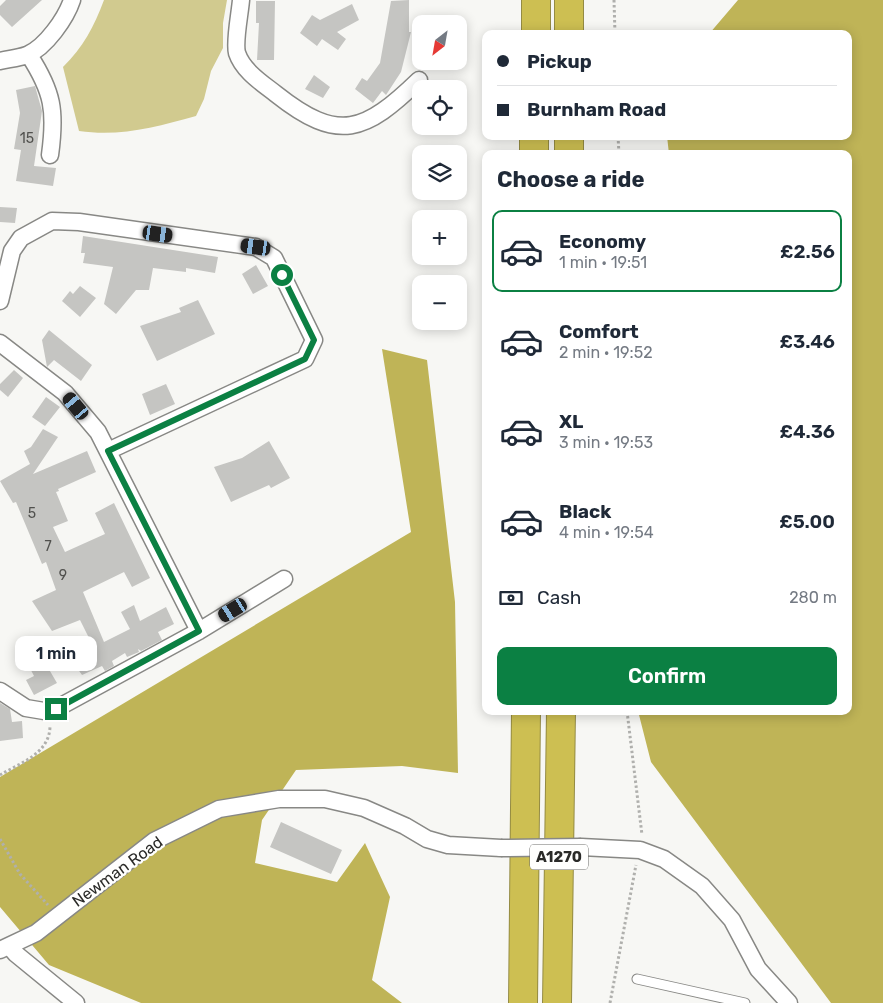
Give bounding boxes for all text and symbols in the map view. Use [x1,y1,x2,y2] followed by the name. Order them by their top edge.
[412,15,468,70] north arrow
[412,15,467,330] map controls
[527,50,592,73] text: Pickup
[412,80,467,135] button: locate
[527,98,666,121] text: Burnham Road
[20,130,34,147] house number: 15
[412,145,467,200] button: layers
[497,166,644,193] text: Choose a ride
[412,210,467,265] button: +
[142,224,173,244] car
[499,229,544,274] icon: car
[559,230,646,253] text: Economy
[240,237,271,257] car
[780,240,835,263] text: £2.56
[559,253,647,272] text: 1 min · 19:51
[271,264,293,286] route start
[412,275,467,330] button: −
[499,319,544,364] icon: car
[559,320,639,343] text: Comfort
[779,330,835,353] text: £3.46
[559,343,653,362] text: 2 min · 19:52
[60,390,91,422] car
[499,409,544,454] icon: car
[559,410,583,433] text: XL
[779,420,835,443] text: £4.36
[559,433,653,452] text: 3 min · 19:53
[499,499,544,544] icon: car
[559,500,611,523] text: Black
[28,505,36,522] house number: 5
[779,510,835,533] text: £5.00
[559,523,654,542] text: 4 min · 19:54
[44,538,52,555] house number: 7
[59,567,67,584] house number: 9
[497,584,525,612] icon: cash
[537,586,581,609] text: Cash
[789,588,837,607] text: 280 m
[216,596,249,624] car
[15,636,97,672] callout: 1 min
[36,644,76,663] text: 1 min
[497,647,837,705] button: Confirm
[45,698,67,720] route end
[68,832,166,911] street label: Newman Road
[530,844,588,870] road number: A1270

